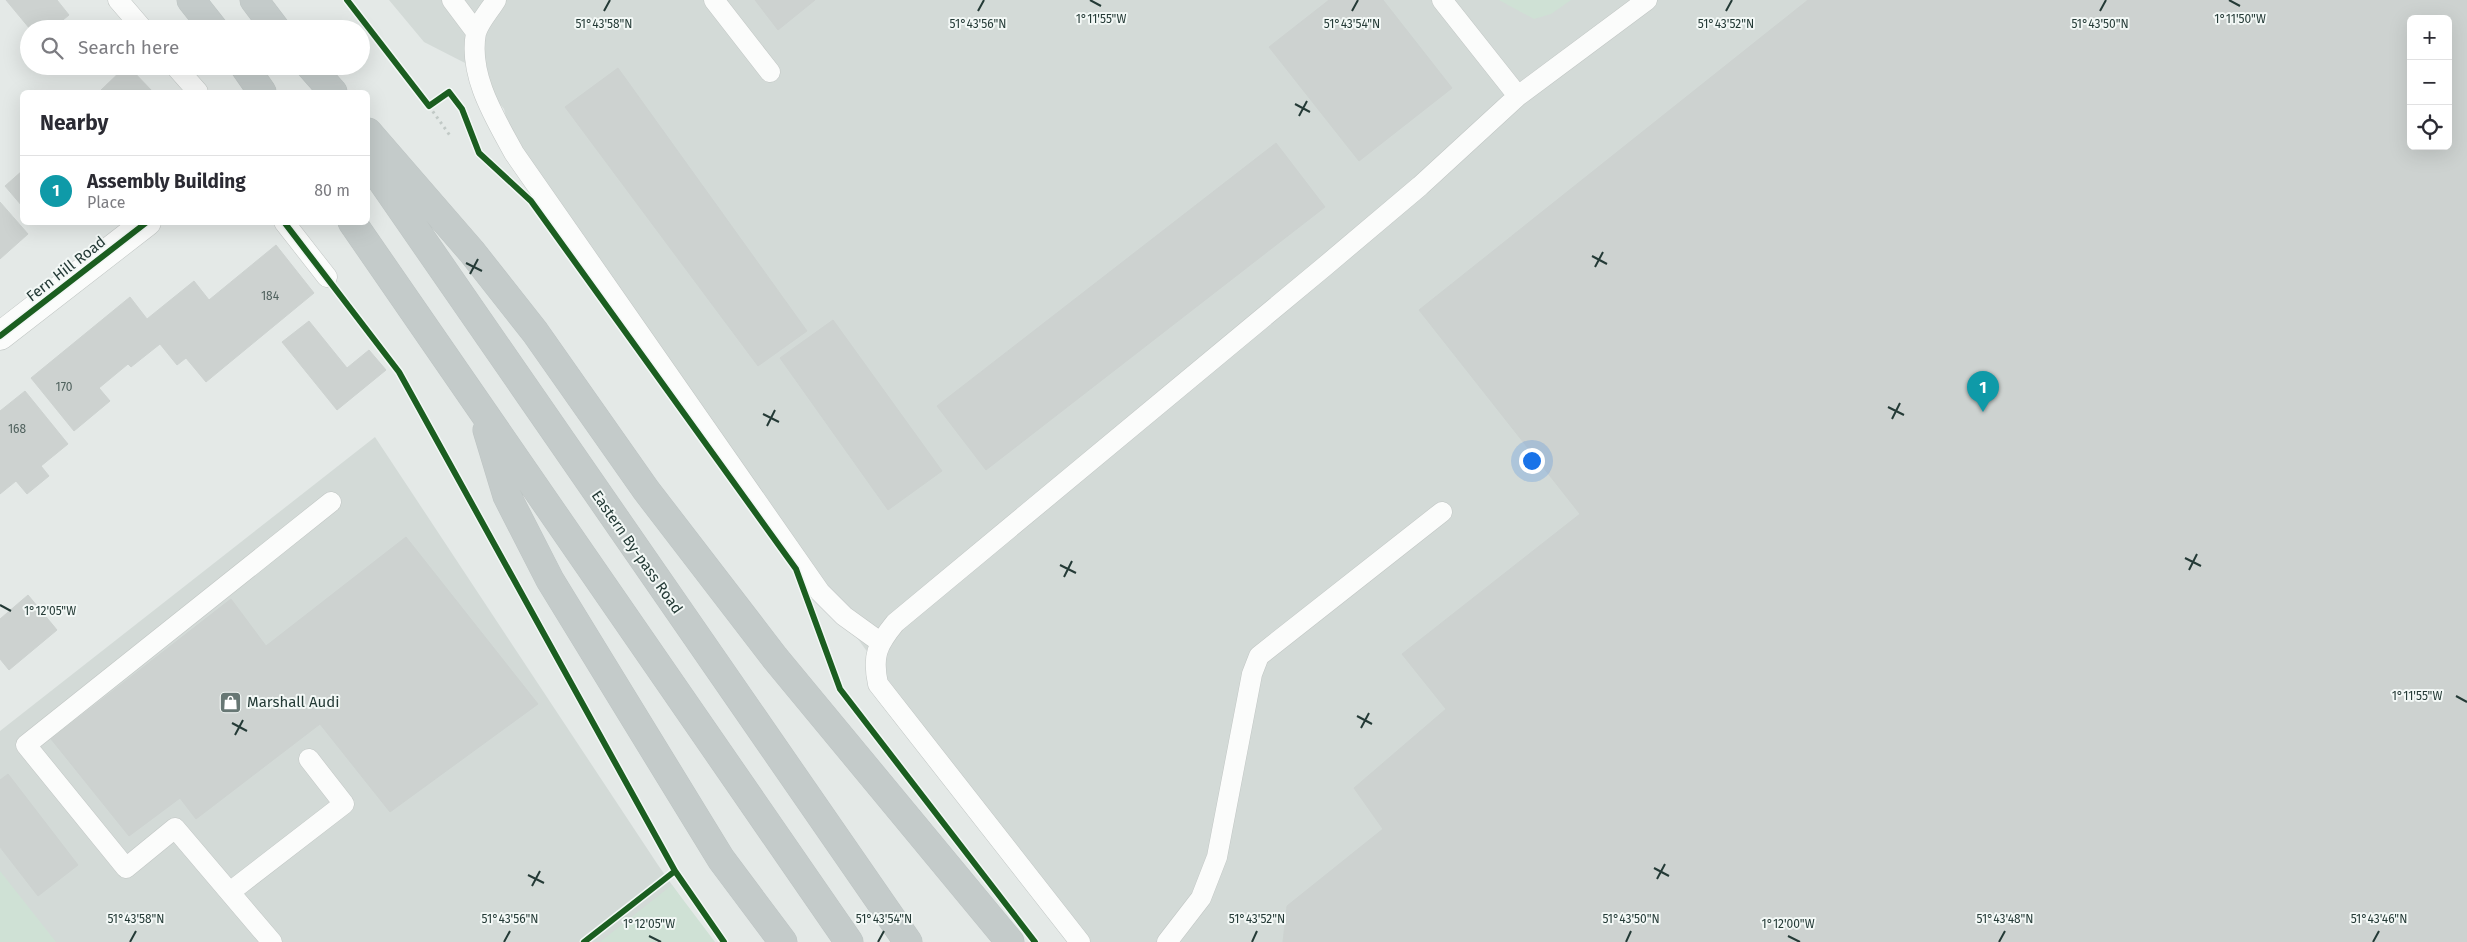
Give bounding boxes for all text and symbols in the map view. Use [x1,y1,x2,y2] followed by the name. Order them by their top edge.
[1076,12,1126,26] text: 1°11'55"W
[2214,12,2266,26] text: 1°11'50"W
[2407,15,2452,150] map controls
[2407,15,2452,60] button: +
[575,17,633,31] text: 51°43'58"N
[950,17,1006,31] text: 51°43'56"N
[1324,17,1380,31] text: 51°43'54"N
[1698,17,1754,31] text: 51°43'52"N
[2071,17,2129,31] text: 51°43'50"N
[20,20,370,75] search box
[38,34,66,62] icon: search
[78,36,179,59] text: Search here
[2407,60,2452,105] button: −
[2407,105,2452,150] button: locate
[40,110,108,136] text: Nearby
[87,170,246,193] text: Assembly Building
[52,181,60,200] text: 1
[314,181,350,200] text: 80 m
[87,193,126,212] text: Place
[23,233,109,305] street label: Fern Hill Road
[261,289,280,303] house number: 184
[1967,371,1999,412] pin: 1
[55,380,73,394] house number: 170
[8,422,26,436] house number: 168
[1519,448,1545,474] your location
[588,487,686,617] street label: Eastern By-pass Road
[24,604,76,618] text: 1°12'05"W
[2392,689,2442,703] text: 1°11'55"W
[219,690,243,714] shop icon: Marshall Audi
[247,693,340,711] place label: Marshall Audi
[107,912,165,926] text: 51°43'58"N
[482,912,538,926] text: 51°43'56"N
[856,912,912,926] text: 51°43'54"N
[1229,912,1285,926] text: 51°43'52"N
[1602,912,1660,926] text: 51°43'50"N
[1977,912,2034,926] text: 51°43'48"N
[2351,912,2407,926] text: 51°43'46"N
[623,917,675,931] text: 1°12'05"W
[1761,917,1815,931] text: 1°12'00"W

